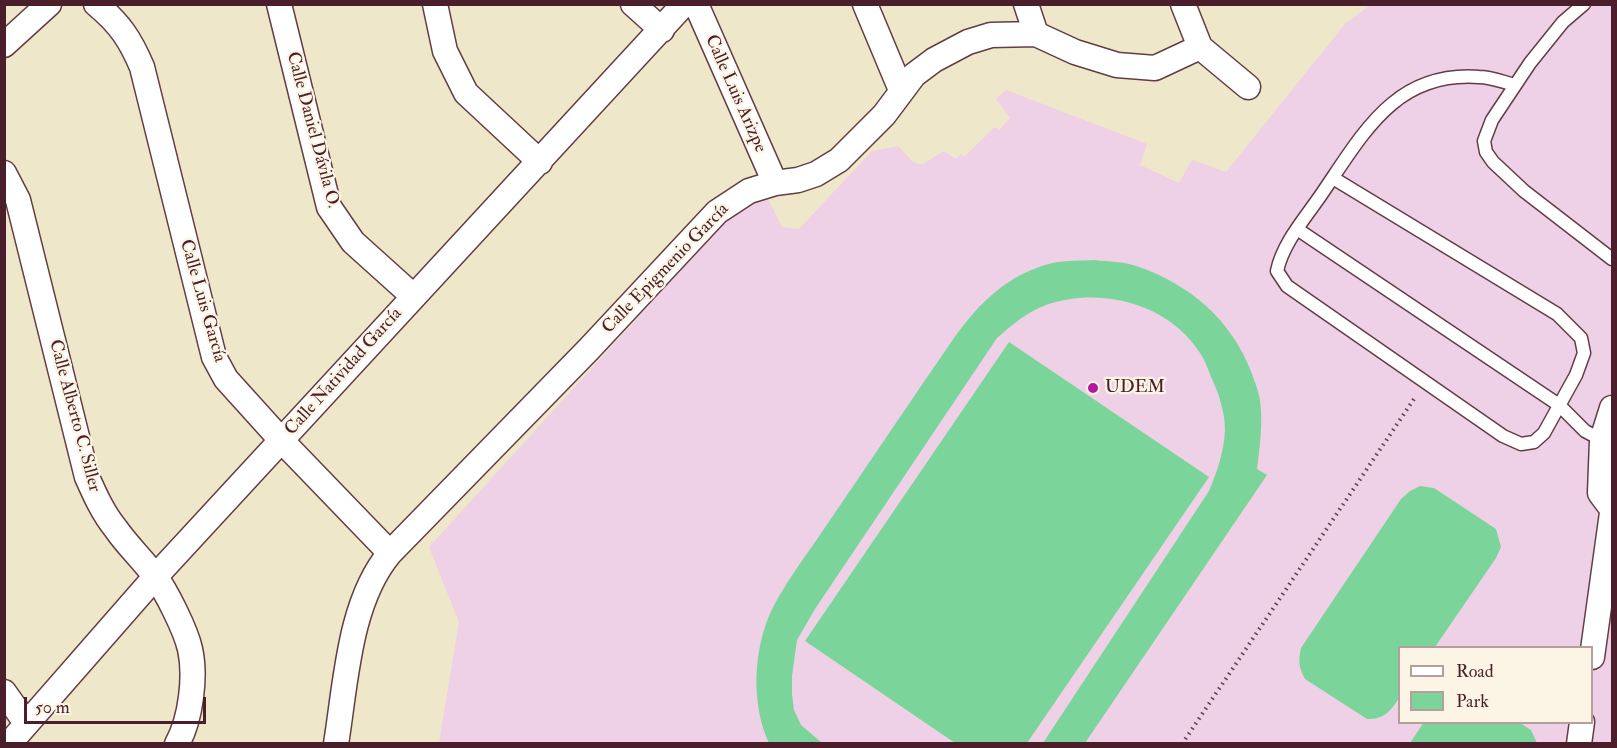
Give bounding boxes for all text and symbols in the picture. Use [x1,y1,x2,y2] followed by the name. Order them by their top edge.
[699,32,771,156] street label: Calle Luis Arizpe
[281,50,343,210] street label: Calle Daniel Dávila O.
[598,199,734,339] street label: Calle Epigmenio García
[174,237,230,365] street label: Calle Luis García
[281,304,407,440] street label: Calle Natividad García
[43,338,105,494] street label: Calle Alberto C. Siller
[1105,377,1165,399] place label: UDEM
[1086,381,1100,395] marker: UDEM
[1398,646,1593,724] legend
[1456,660,1494,683] text: Road
[27,685,208,723] scale bar
[1456,690,1489,713] text: Park
[35,696,70,719] text: 50 m

